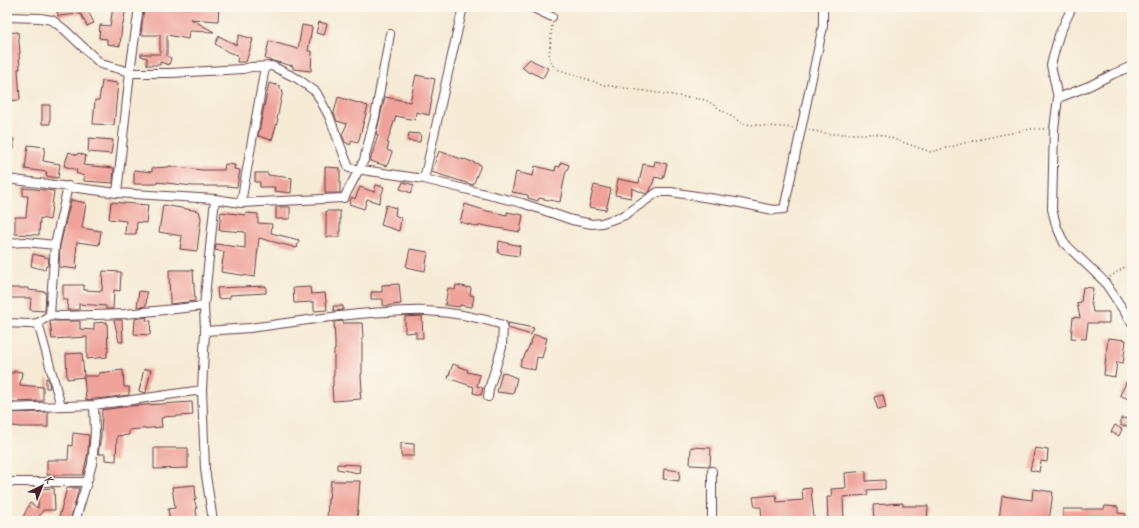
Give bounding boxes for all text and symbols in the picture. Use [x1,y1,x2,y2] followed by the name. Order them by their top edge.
[22,466,62,506] north arrow
[42,472,57,487] text: K

